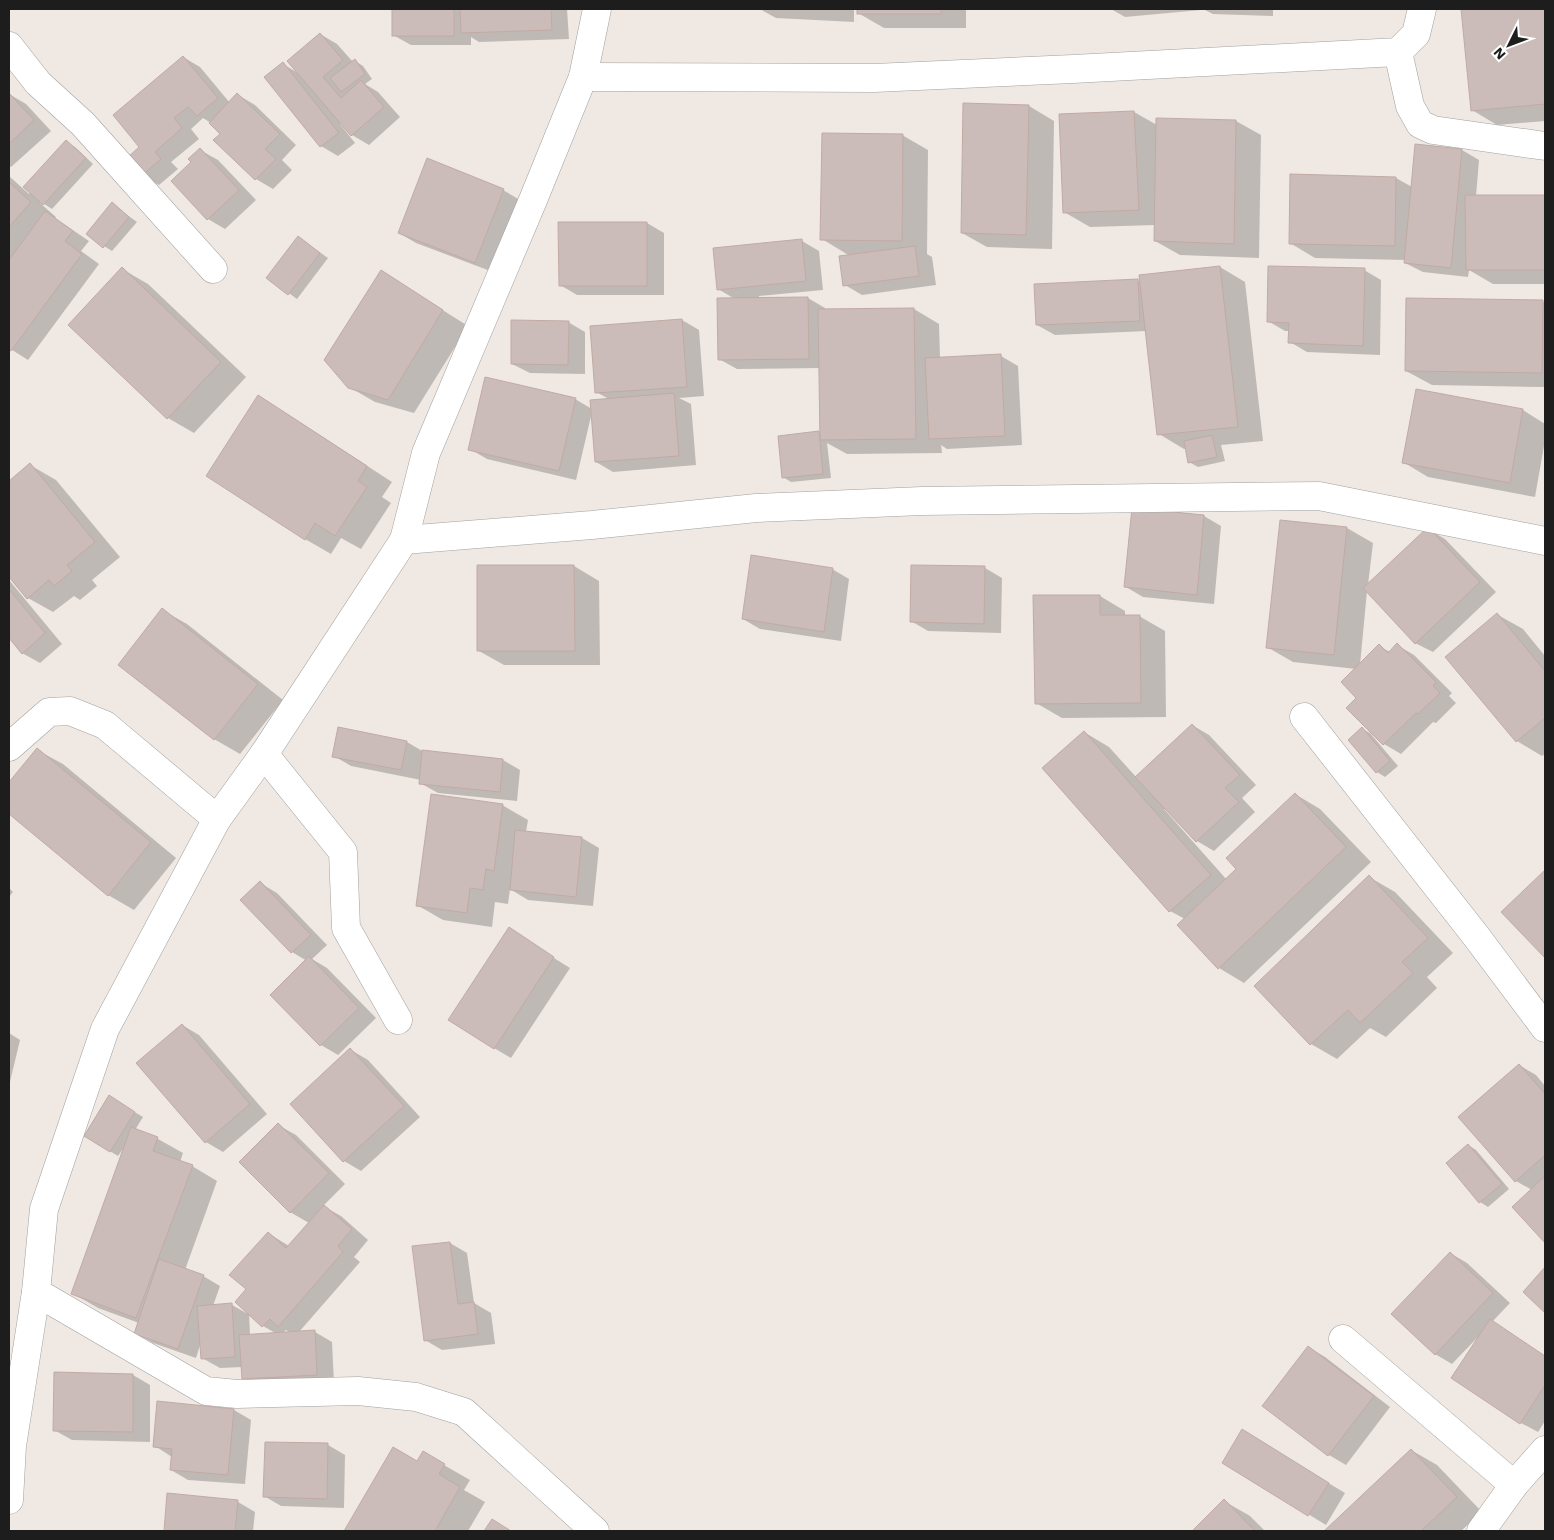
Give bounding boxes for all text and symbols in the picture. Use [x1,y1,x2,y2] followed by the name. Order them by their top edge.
[1484,20,1534,70] north arrow
[1490,44,1509,63] text: N

